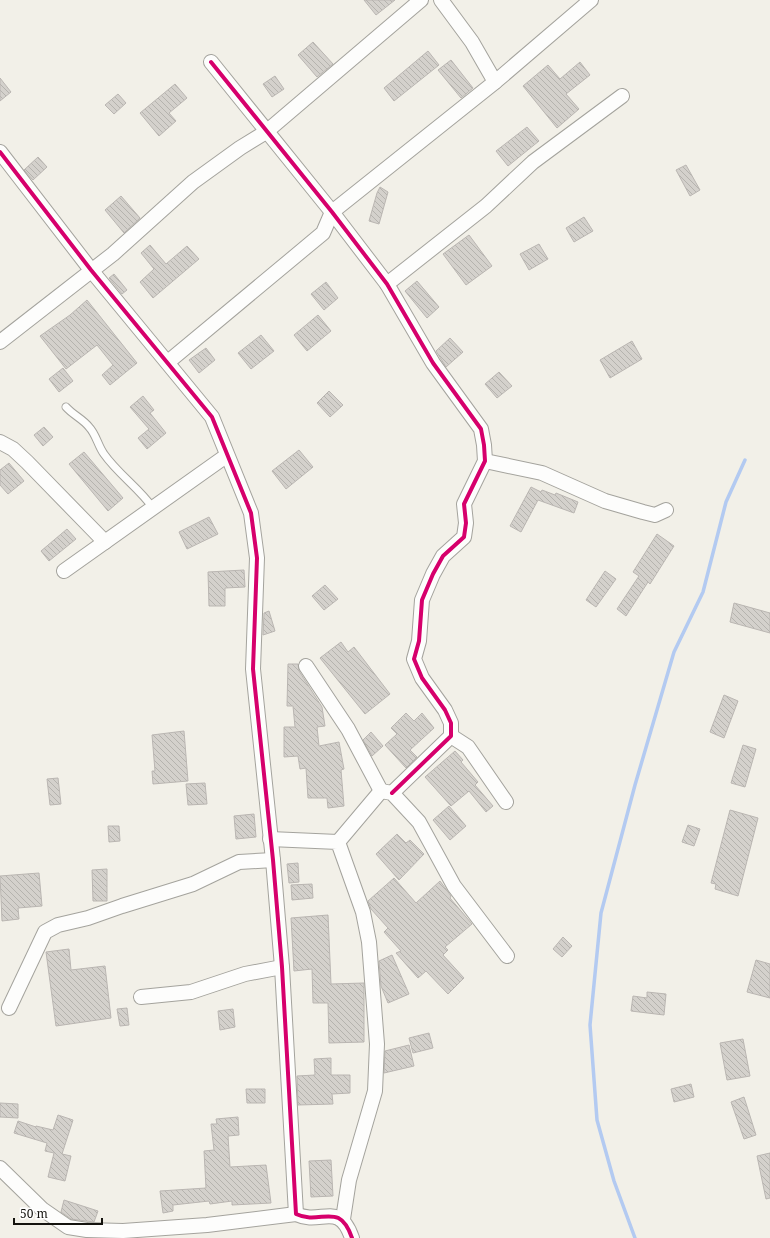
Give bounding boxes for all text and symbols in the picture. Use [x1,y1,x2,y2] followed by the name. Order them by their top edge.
[14,1200,102,1226] scale bar
[20,1205,48,1222] text: 50 m

